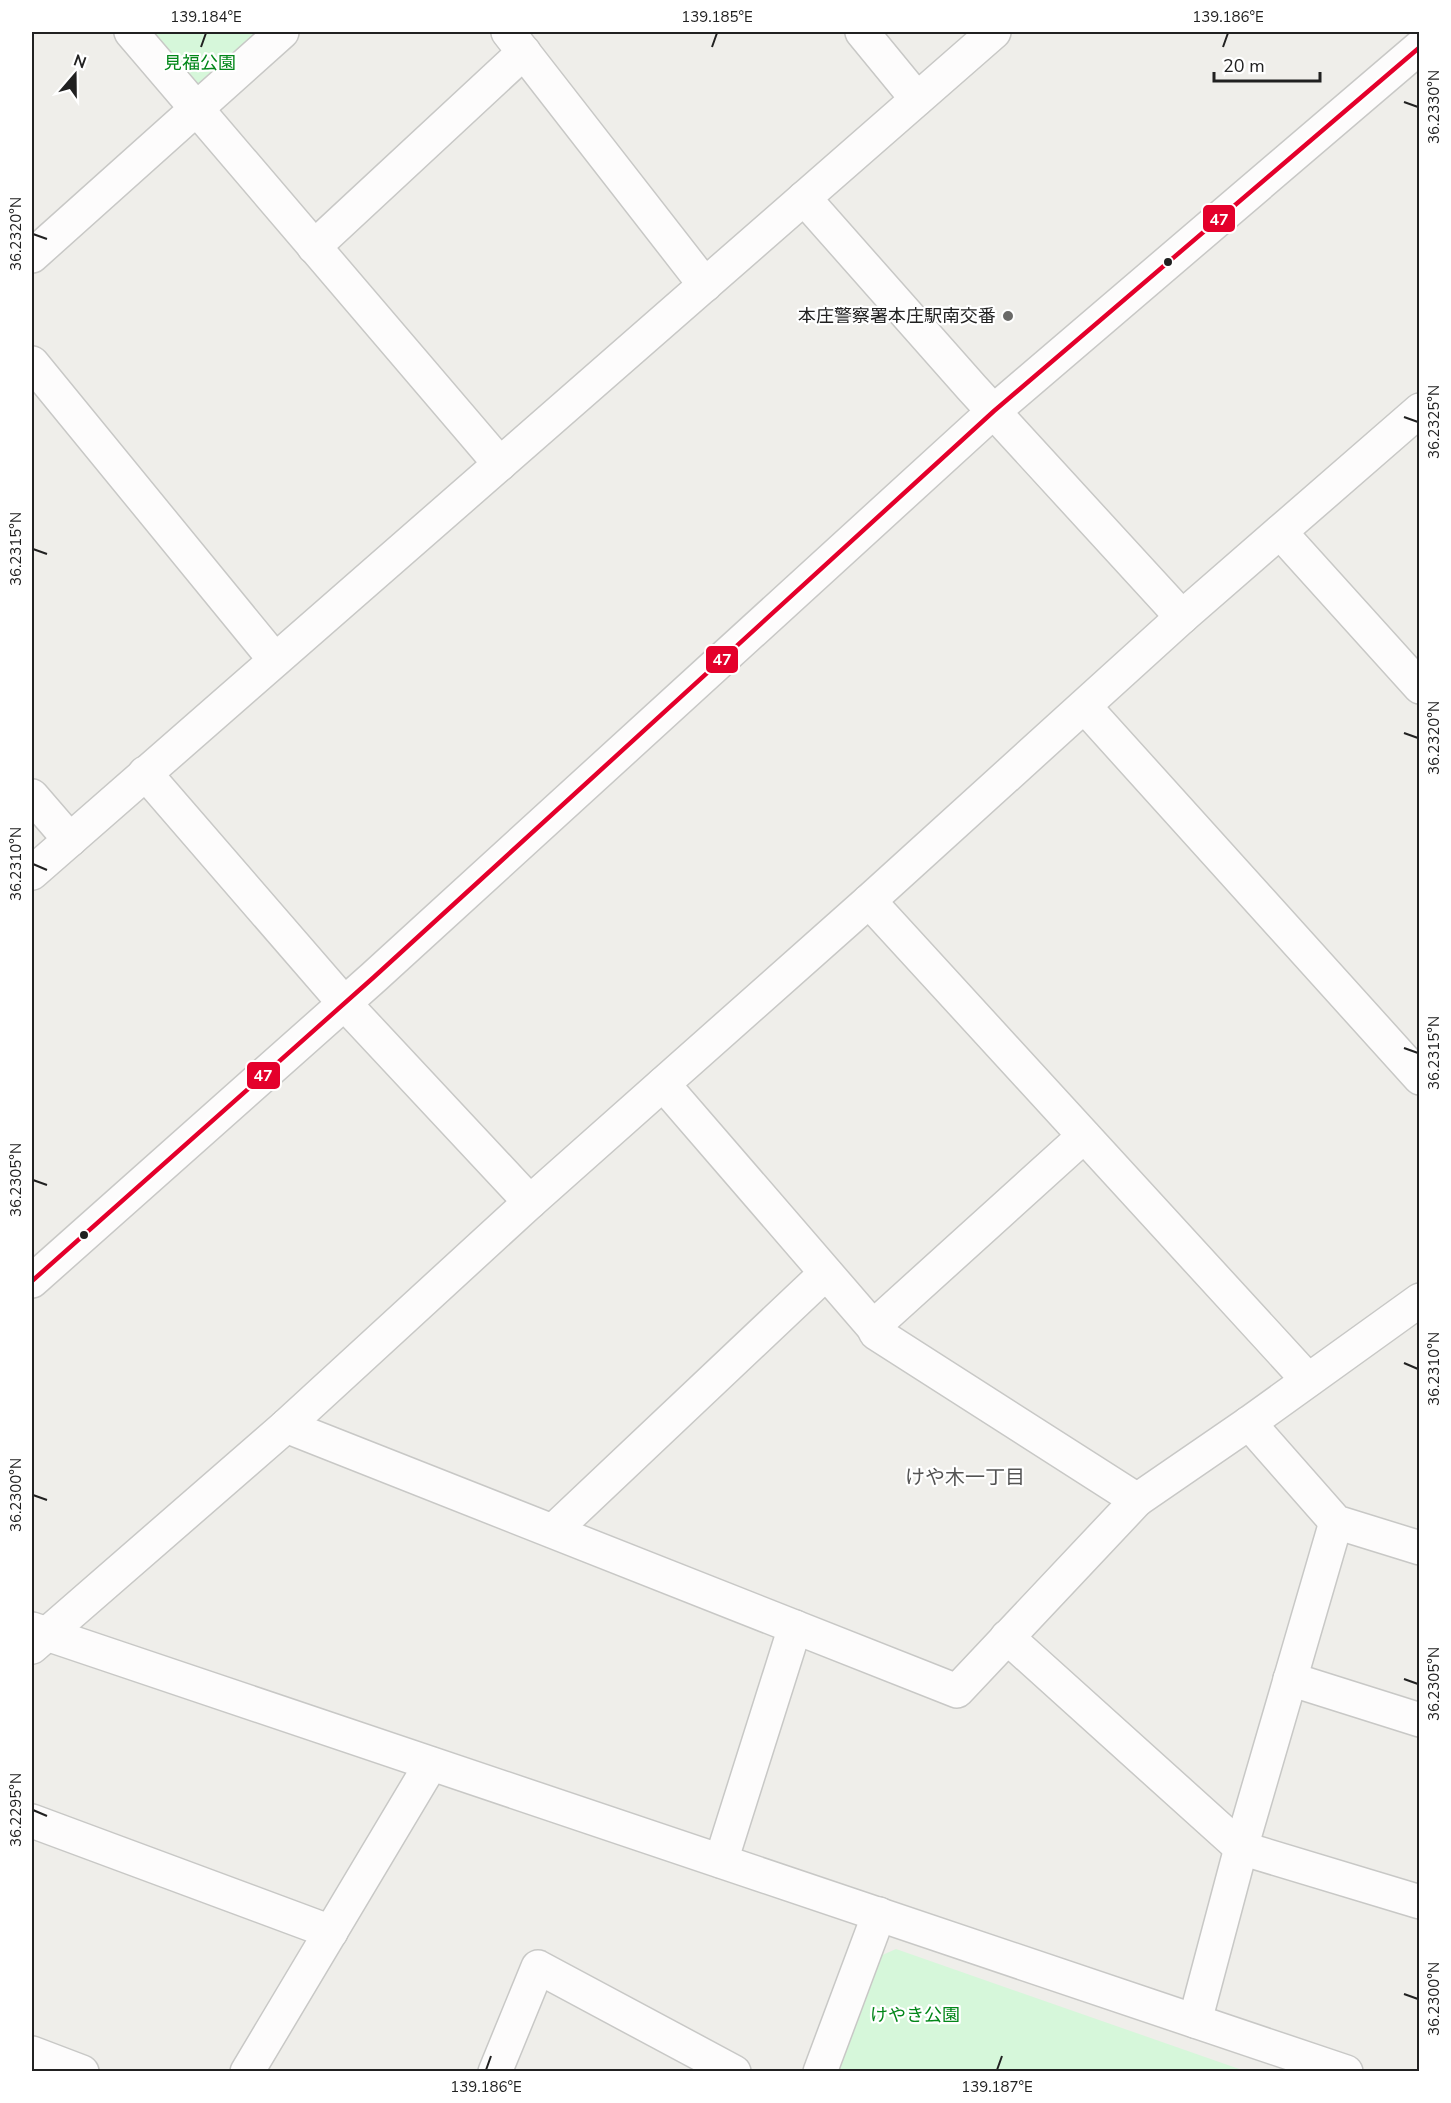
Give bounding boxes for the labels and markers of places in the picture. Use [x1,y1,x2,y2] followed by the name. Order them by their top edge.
[1162,256,1174,268] unlabelled marker
[798,304,996,328] place label: 本庄警察署本庄駅南交番
[1001,309,1015,323] marker: 本庄警察署本庄駅南交番
[78,1229,90,1241] unlabelled marker

